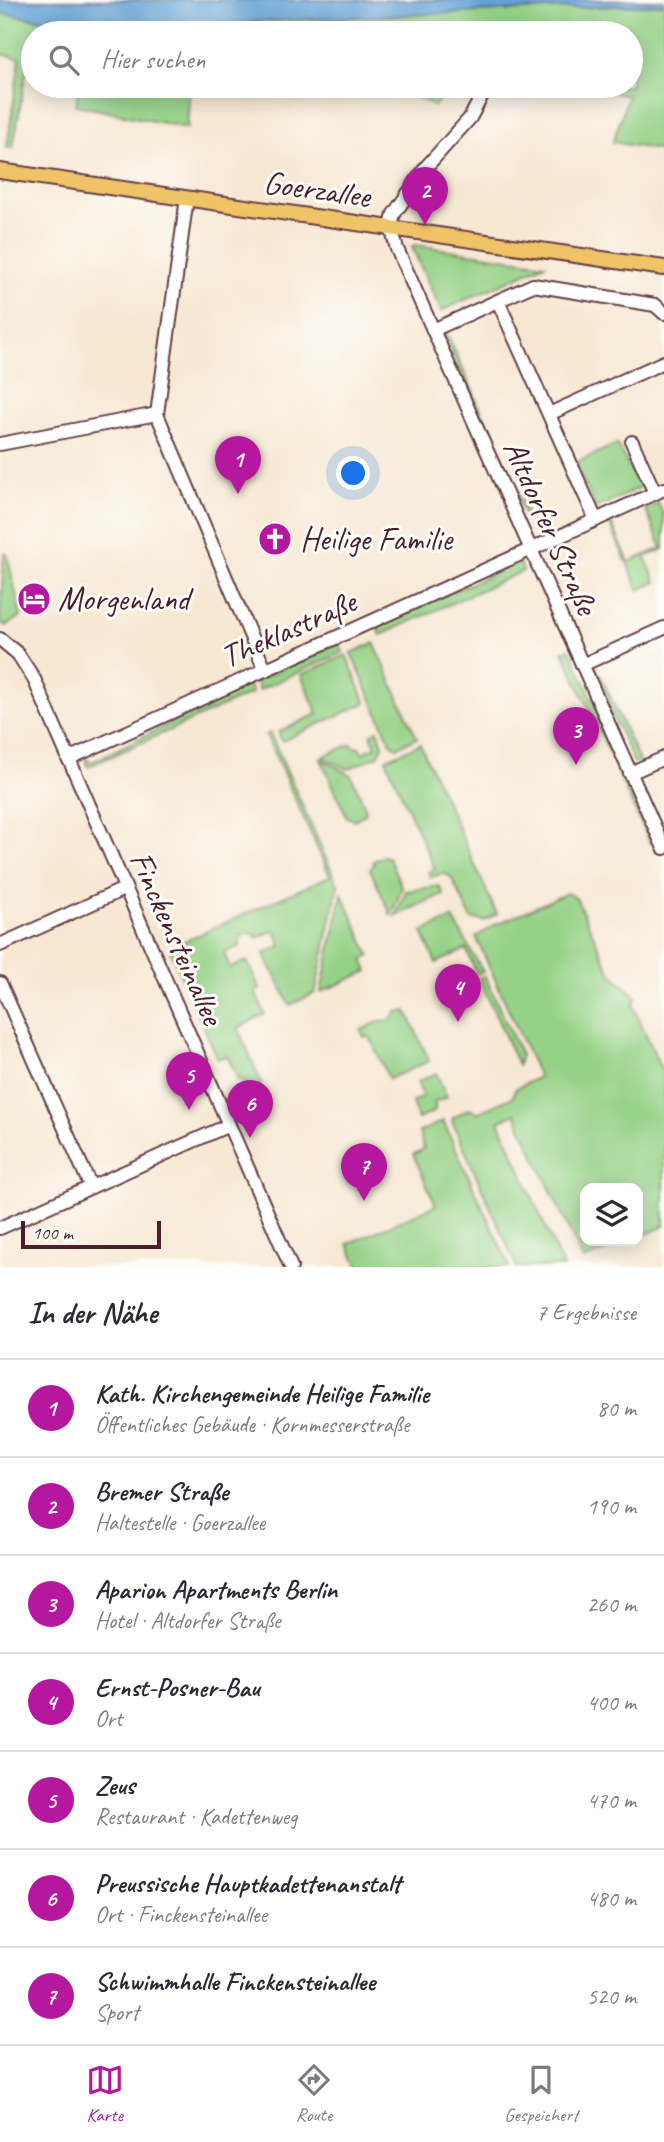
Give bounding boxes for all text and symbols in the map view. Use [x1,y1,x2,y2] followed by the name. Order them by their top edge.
[21,21,643,98] search box
[45,41,83,79] icon: search
[101,43,205,76] text: Hier suchen
[261,161,375,218] street label: Goerzallee
[402,167,448,225] pin: 2
[494,433,609,623] street label: Altdorfer Straße
[215,436,261,494] pin: 1
[336,456,370,490] your location
[300,518,454,560] place label: Heilige Familie
[256,520,294,558] church icon: Heilige Familie
[58,578,195,620] place label: Morgenland
[15,580,53,618] hotel icon: Morgenland
[214,580,364,677] street label: Theklastraße
[553,707,599,765] pin: 3
[120,845,235,1033] street label: Finckensteinallee
[435,964,481,1022] pin: 4
[166,1052,212,1110] pin: 5
[227,1080,273,1138] pin: 6
[341,1143,387,1201] pin: 7
[580,1183,643,1246] map controls
[580,1183,643,1246] button: layers
[21,1218,161,1250] scale bar
[32,1221,73,1245] text: 100 m
[28,1294,157,1332] text: In der Nähe
[536,1298,636,1327] text: 7 Ergebnisse
[95,1377,429,1410] text: Kath. Kirchengemeinde Heilige Familie
[46,1394,56,1423] text: 1
[597,1394,636,1423] text: 80 m
[95,1410,409,1439] text: Öffentliches Gebäude · Kornmesserstraße
[95,1475,228,1508] text: Bremer Straße
[46,1492,56,1521] text: 2
[587,1492,636,1521] text: 190 m
[95,1508,265,1537] text: Haltestelle · Goerzallee
[95,1573,337,1606] text: Aparion Apartments Berlin
[46,1590,56,1619] text: 3
[587,1590,636,1619] text: 260 m
[95,1606,281,1635] text: Hotel · Altdorfer Straße
[95,1671,260,1704] text: Ernst-Posner-Bau
[46,1688,56,1717] text: 4
[587,1688,636,1717] text: 400 m
[95,1704,122,1733] text: Ort
[95,1769,135,1802] text: Zeus
[46,1786,56,1815] text: 5
[587,1786,636,1815] text: 470 m
[95,1802,297,1831] text: Restaurant · Kadettenweg
[95,1867,401,1900] text: Preussische Hauptkadettenanstalt
[46,1884,56,1913] text: 6
[587,1884,636,1913] text: 480 m
[95,1900,267,1929] text: Ort · Finckensteinallee
[95,1965,375,1998] text: Schwimmhalle Finckensteinallee
[46,1982,56,2011] text: 7
[587,1982,636,2011] text: 520 m
[95,1998,139,2027] text: Sport
[86,2061,124,2127] tab: Karte
[295,2061,333,2127] tab: Route
[504,2061,578,2127] tab: Gespeichert

